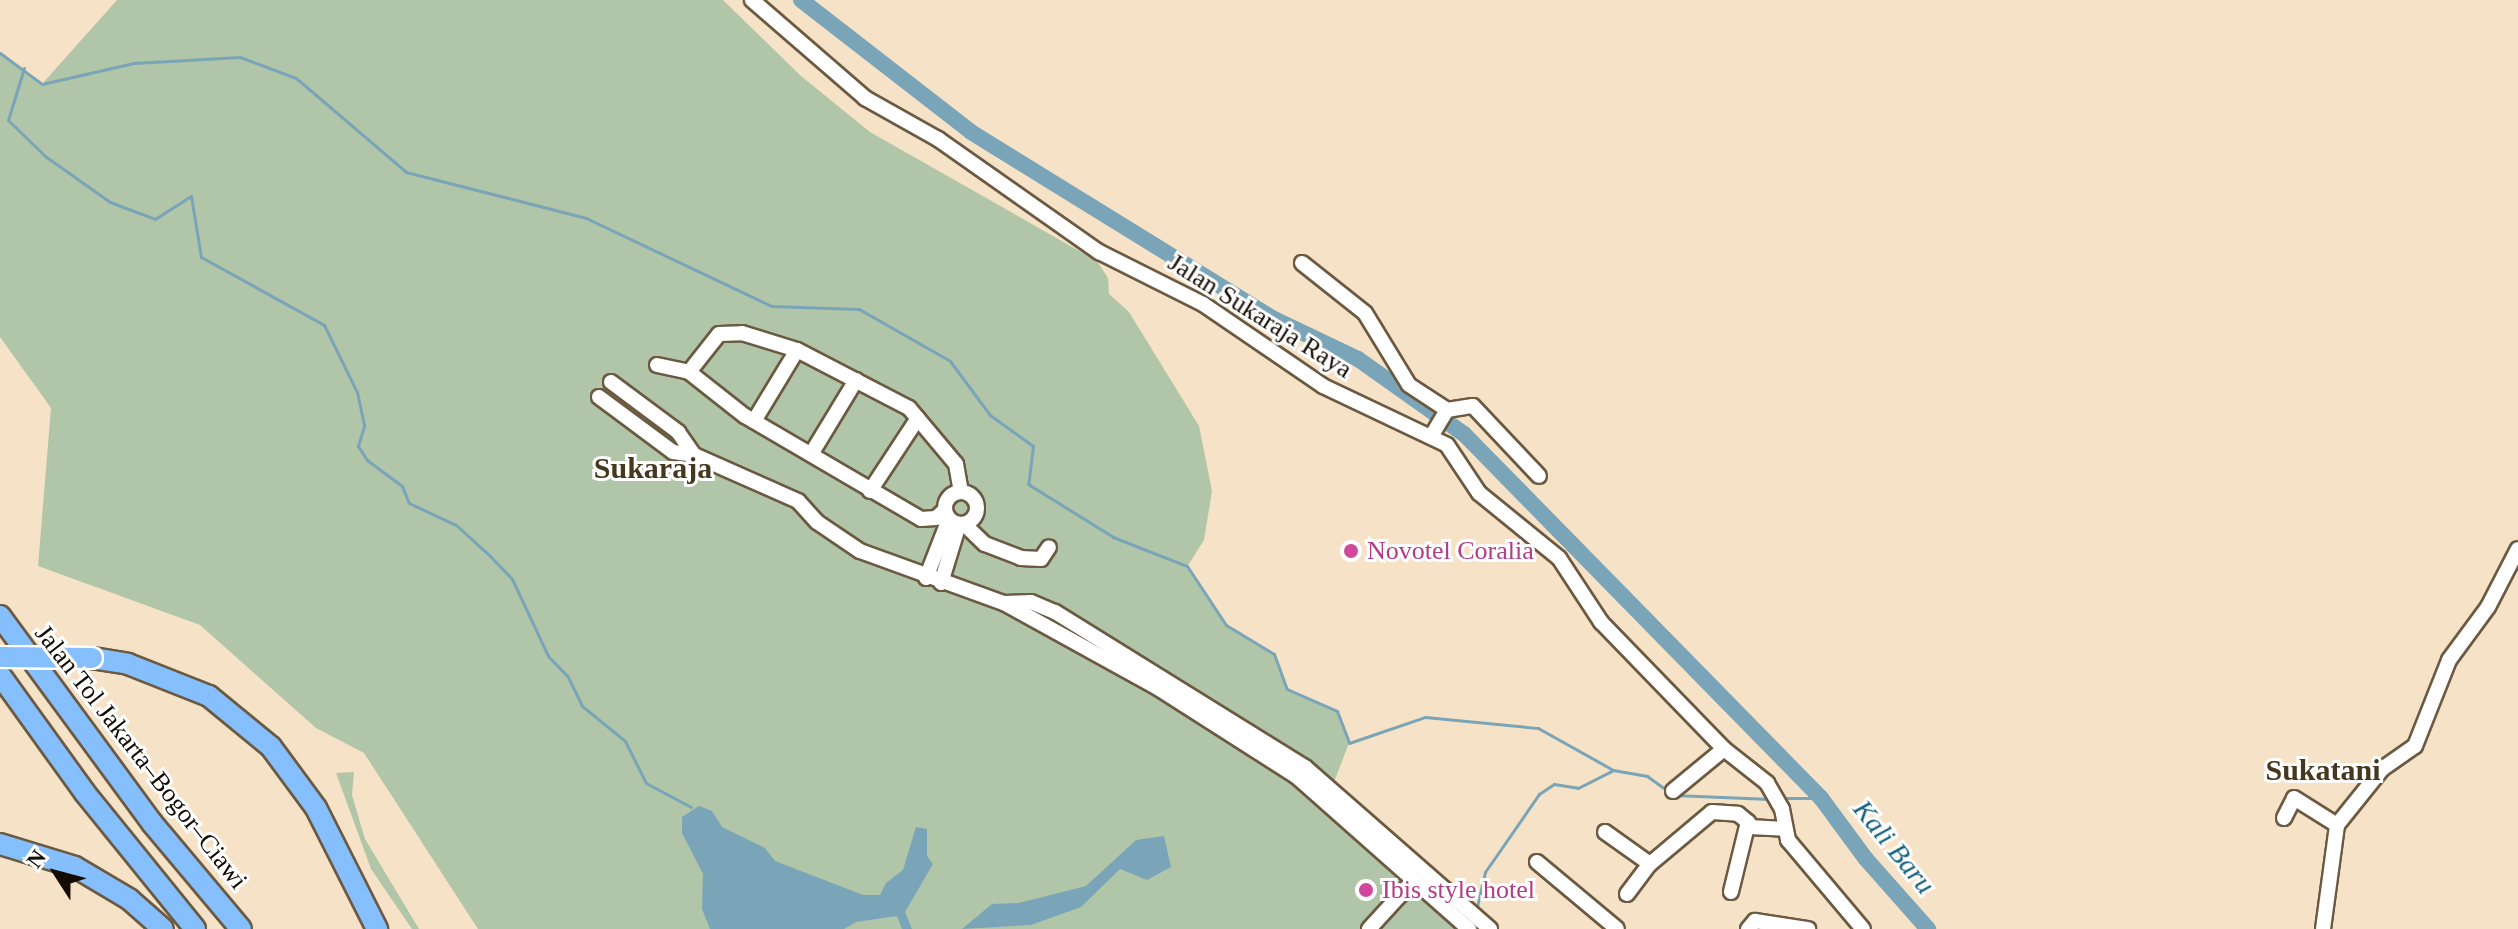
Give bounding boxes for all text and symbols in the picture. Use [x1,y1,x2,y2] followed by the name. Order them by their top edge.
[1162,247,1358,385] street label: Jalan Sukaraja Raya
[594,450,712,486] district label: Sukaraja
[1367,535,1534,567] place label: Novotel Coralia
[1342,542,1360,560] marker: Novotel Coralia
[28,618,254,896] street label: Jalan Tol Jakarta–Bogor–Ciawi
[2265,752,2381,788] district label: Sukatani
[1846,793,1942,901] water label: Kali Baru
[16,833,96,913] north arrow
[21,845,51,872] text: N
[1382,874,1535,906] place label: Ibis style hotel
[1357,881,1375,899] marker: Ibis style hotel

